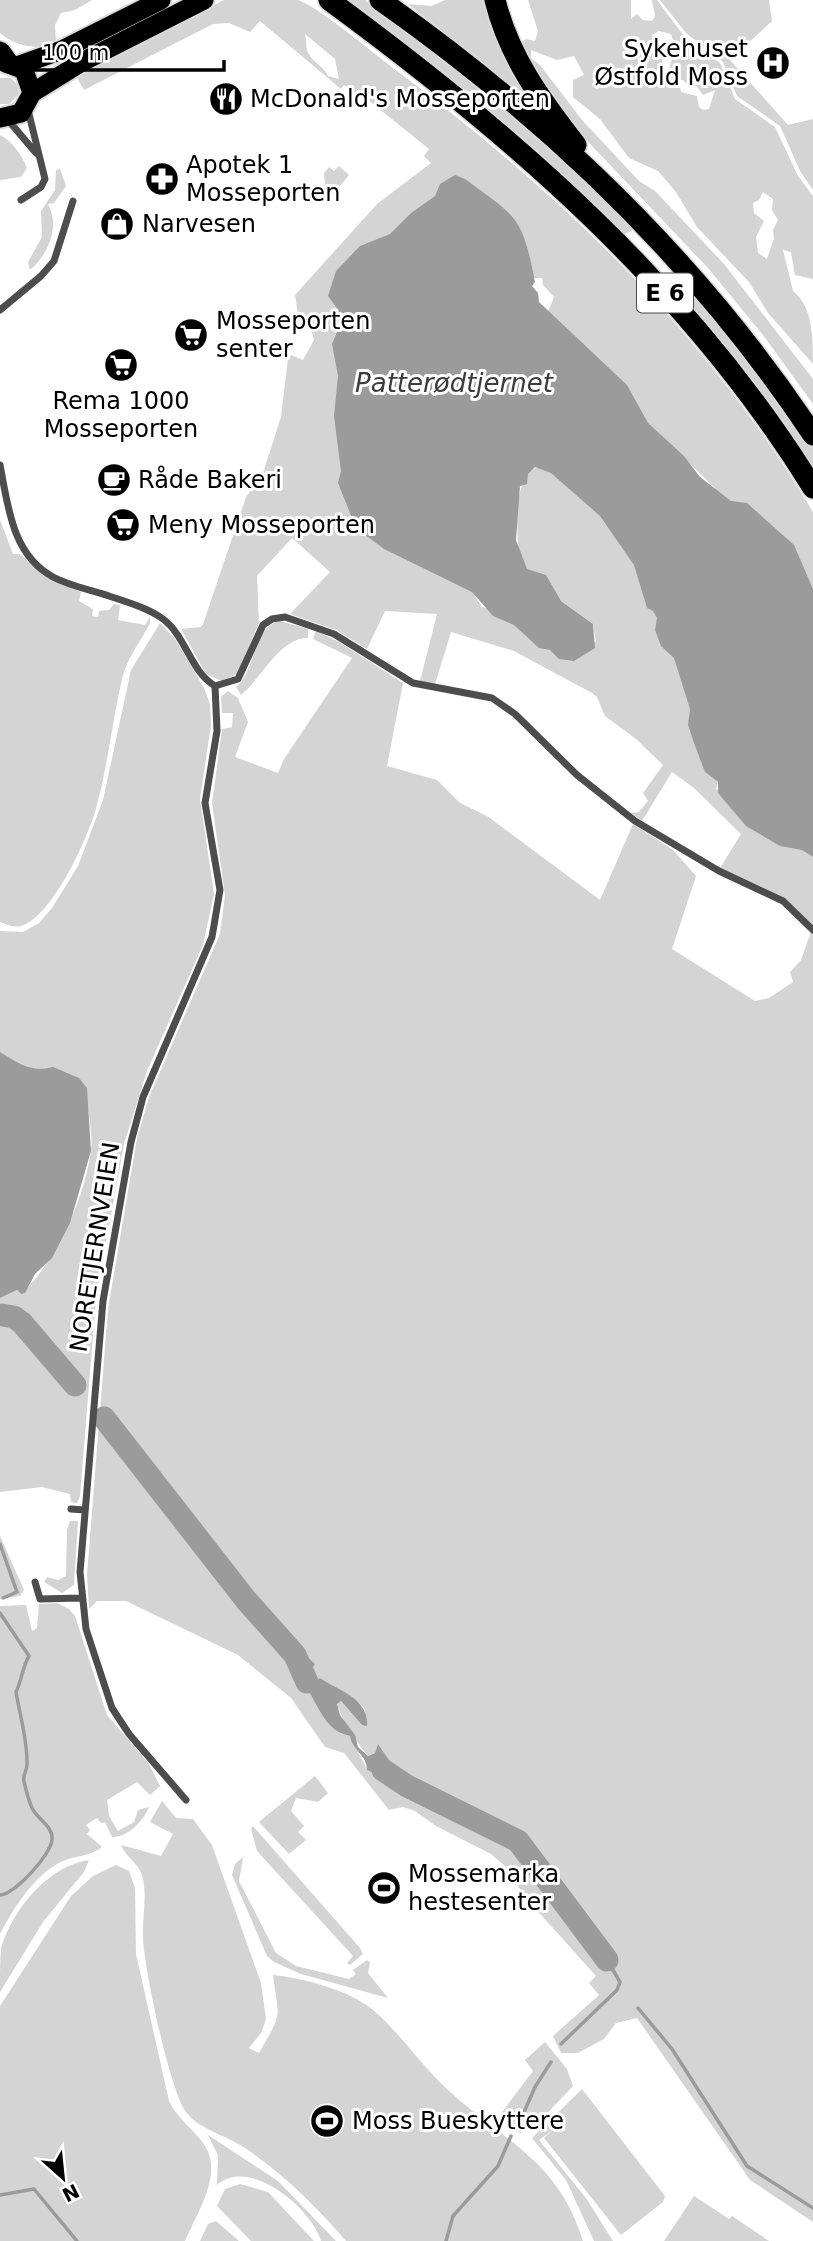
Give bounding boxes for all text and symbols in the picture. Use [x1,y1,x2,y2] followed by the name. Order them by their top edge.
[32,28,224,72] scale bar
[594,35,748,91] place label: Sykehuset Østfold Moss
[42,41,109,65] text: 100 m
[754,44,792,82] hospital icon: Sykehuset Østfold Moss
[207,80,245,118] restaurant icon: McDonald's Mosseporten
[250,85,550,113] place label: McDonald's Mosseporten
[186,151,340,207] place label: Apotek 1 Mosseporten
[143,160,181,198] pharmacy icon: Apotek 1 Mosseporten
[98,205,136,243] shop icon: Narvesen
[142,210,256,238] place label: Narvesen
[637,274,693,312] road number: E 6
[216,307,370,363] place label: Mosseporten senter
[172,316,210,354] supermarket icon: Mosseporten senter
[102,346,140,384] supermarket icon: Rema 1000 Mosseporten
[355,368,554,398] water label: Patterødtjernet
[44,387,198,443] place label: Rema 1000 Mosseporten
[95,461,133,499] cafe icon: Råde Bakeri
[138,465,282,494] place label: Råde Bakeri
[104,506,142,544] supermarket icon: Meny Mosseporten
[148,511,375,539] place label: Meny Mosseporten
[65,1140,125,1354] street label: NORETJERNVEIEN
[408,1860,559,1916] place label: Mossemarka hestesenter
[365,1869,403,1907] sports icon: Mossemarka hestesenter
[308,2102,346,2140] sports icon: Moss Bueskyttere
[352,2107,564,2135] place label: Moss Bueskyttere
[28,2143,98,2213] north arrow
[59,2180,83,2207] text: N

